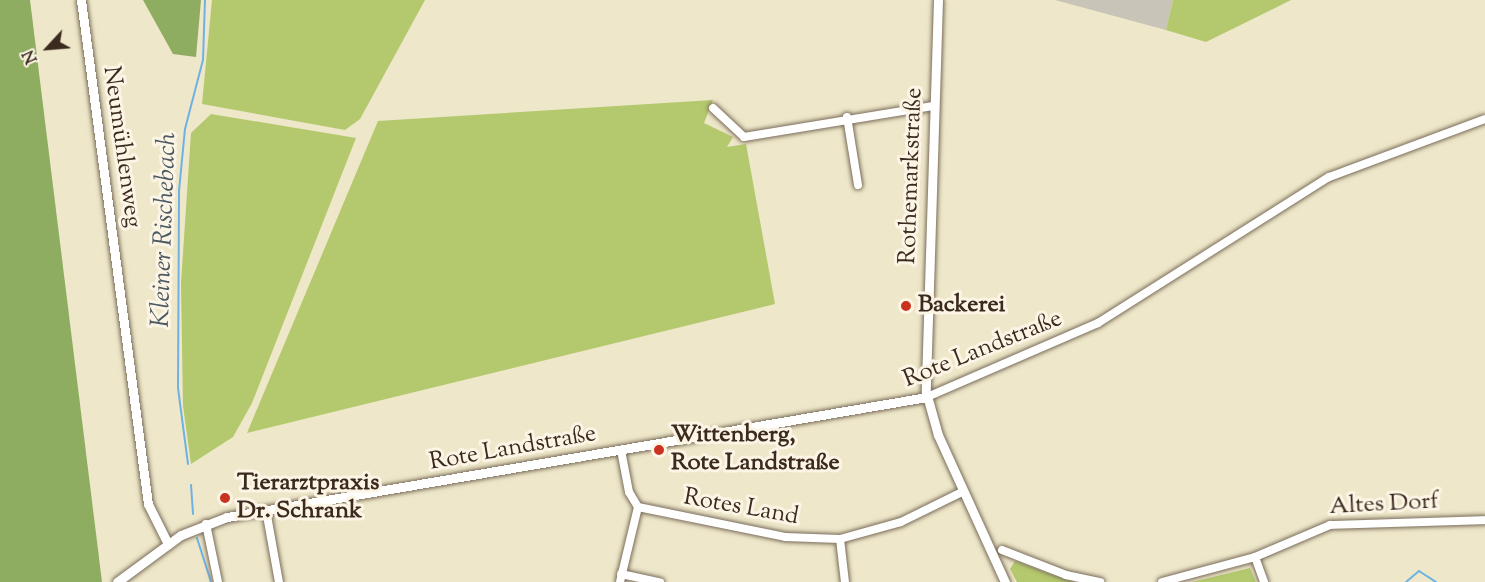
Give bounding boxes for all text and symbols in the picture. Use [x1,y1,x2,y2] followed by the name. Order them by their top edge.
[18,18,78,78] north arrow
[18,45,45,67] text: N
[95,64,147,230] street label: Neumühlenweg
[895,87,929,265] street label: Rothemarkstraße
[146,132,184,328] water label: Kleiner Rischebach
[918,292,1005,320] place label: Backerei
[899,299,913,313] marker: Backerei
[899,305,1067,395] street label: Rote Landstraße
[427,420,599,478] street label: Rote Landstraße
[671,422,840,478] place label: Wittenberg, Rote Landstraße
[652,443,666,457] marker: Wittenberg, Rote Landstraße
[237,470,379,526] place label: Tierarztpraxis Dr. Schrank
[681,484,801,532] street label: Rotes Land
[1329,488,1439,522] street label: Altes Dorf
[218,491,232,505] marker: Tierarztpraxis Dr. Schrank

